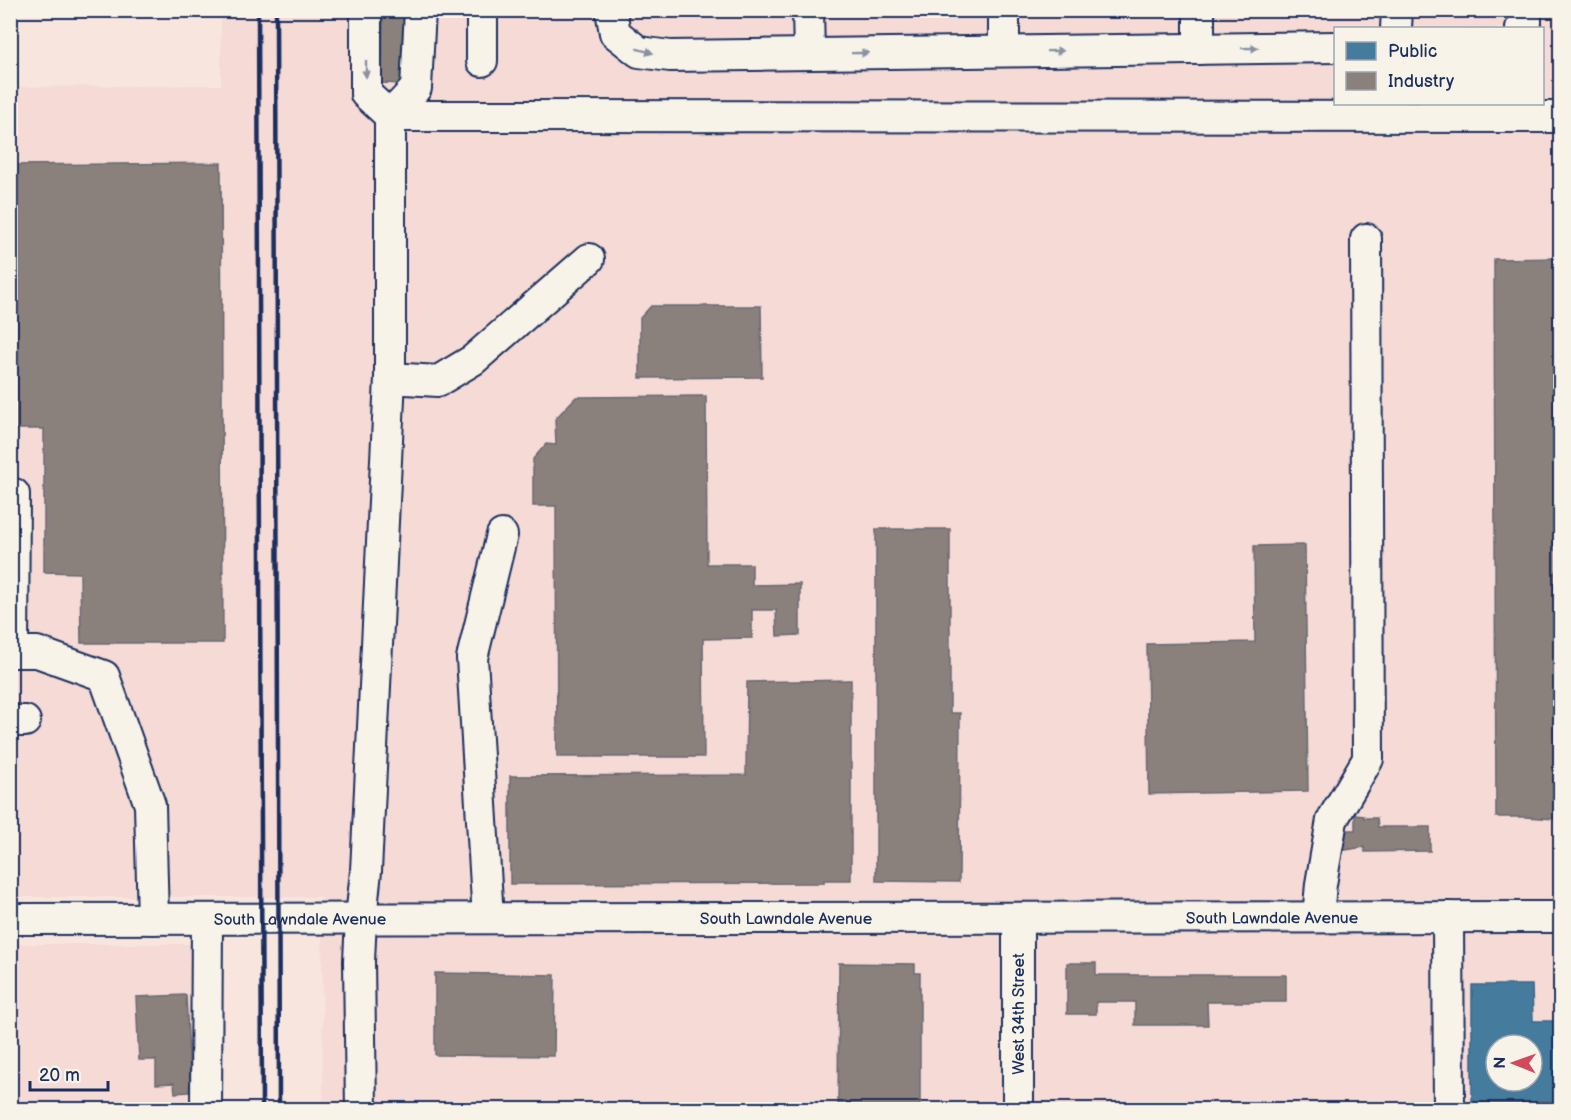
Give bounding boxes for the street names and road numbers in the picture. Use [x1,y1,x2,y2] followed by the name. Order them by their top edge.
[1186,909,1359,928] street label: South Lawndale Avenue
[700,910,873,929] street label: South Lawndale Avenue
[214,911,387,930] street label: South Lawndale Avenue
[1010,953,1029,1075] street label: West 34th Street

